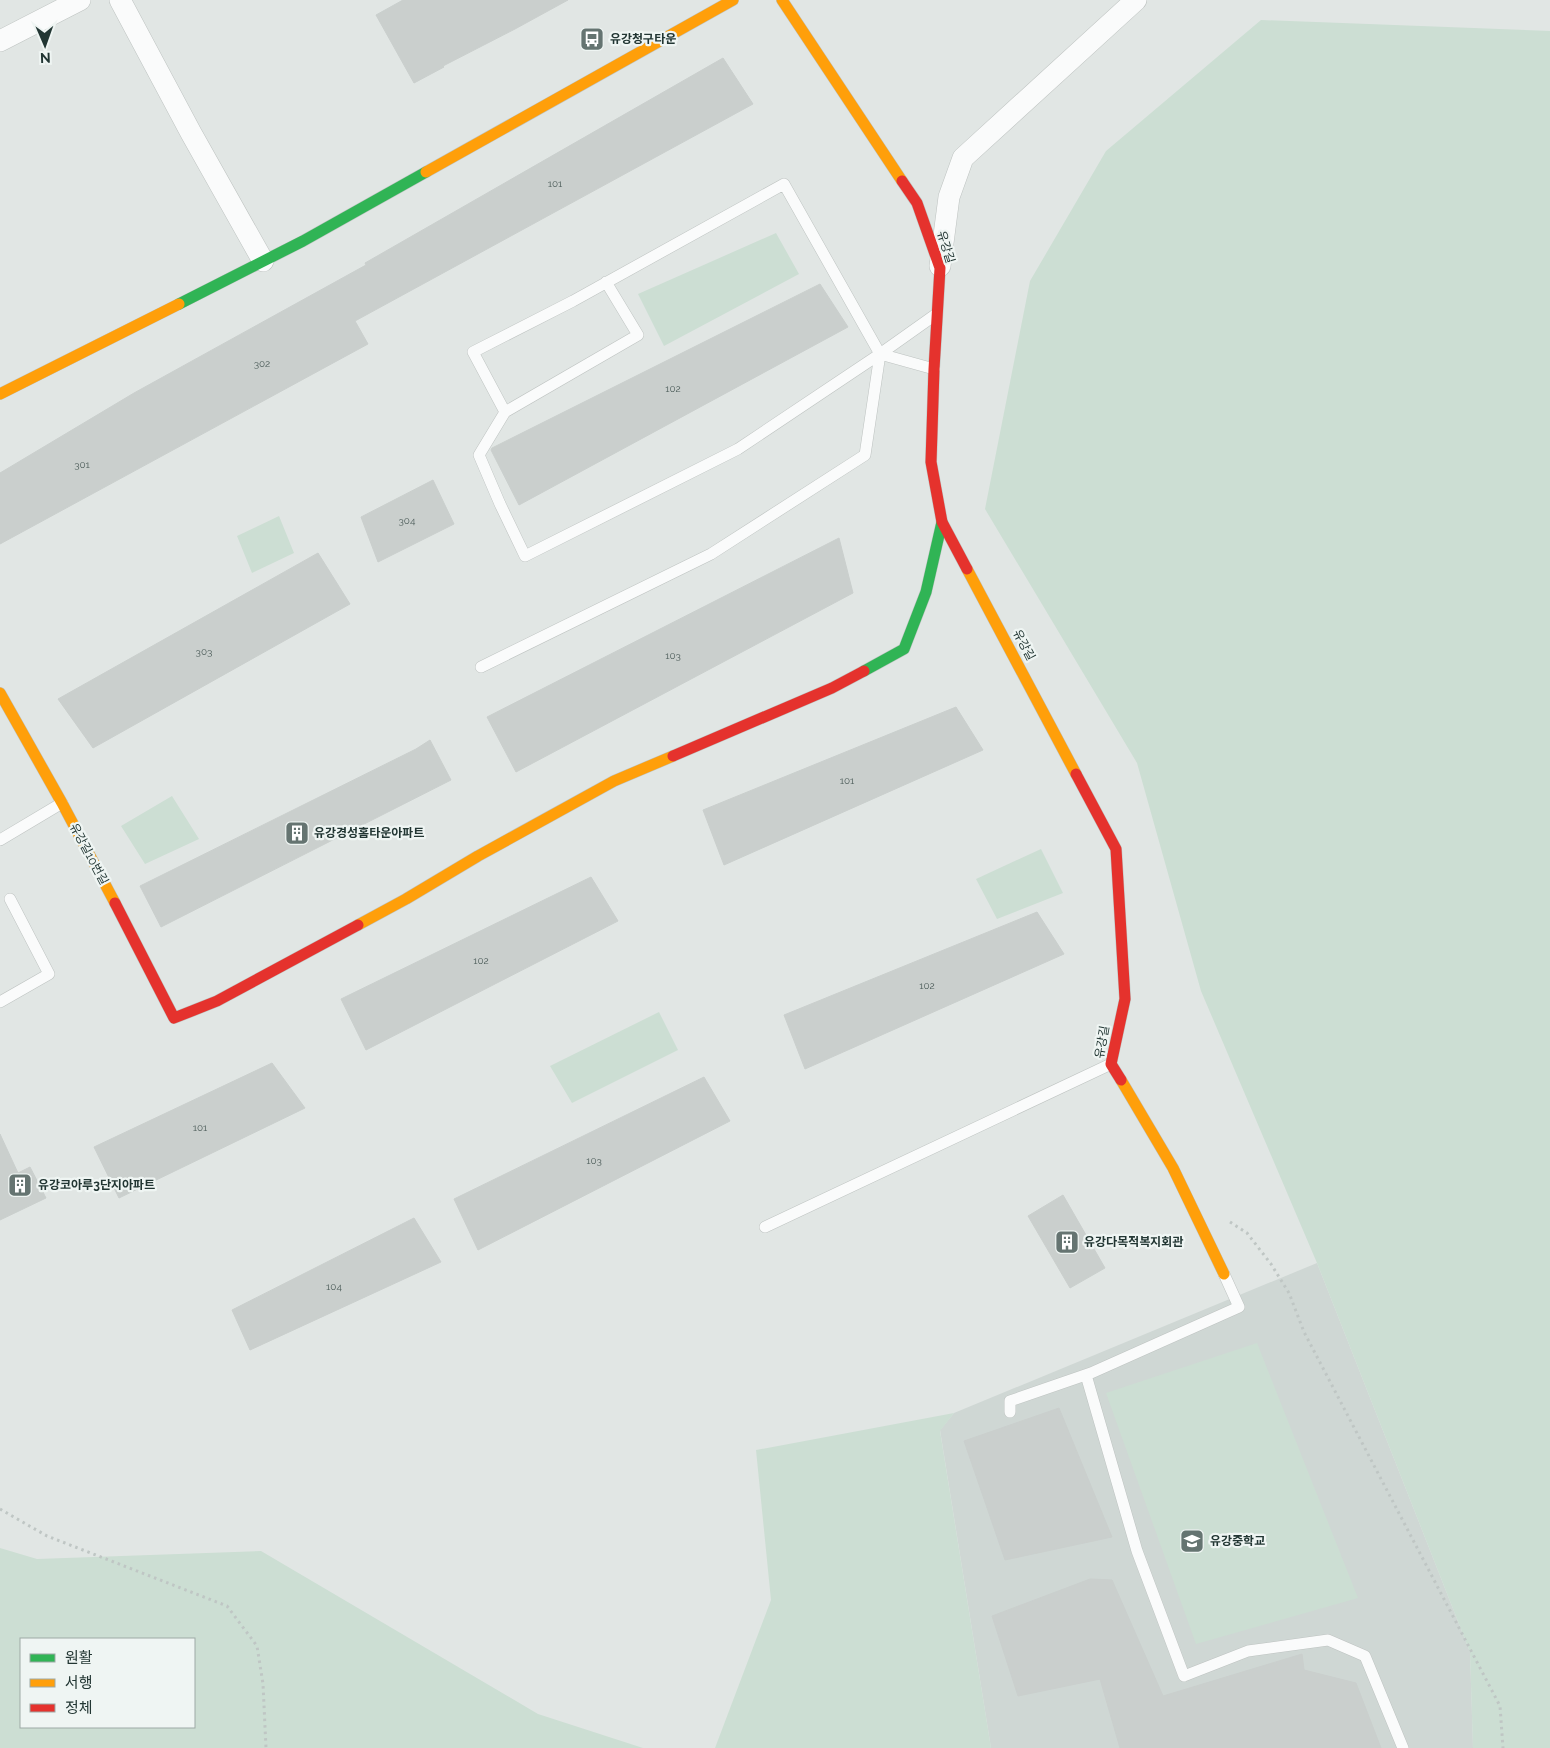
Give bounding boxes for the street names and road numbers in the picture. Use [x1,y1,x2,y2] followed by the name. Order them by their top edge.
[934,229,958,265] street label: 유강길
[1010,627,1038,663] street label: 유강길
[67,821,111,887] street label: 유강길10번길
[1092,1024,1112,1060] street label: 유강길

